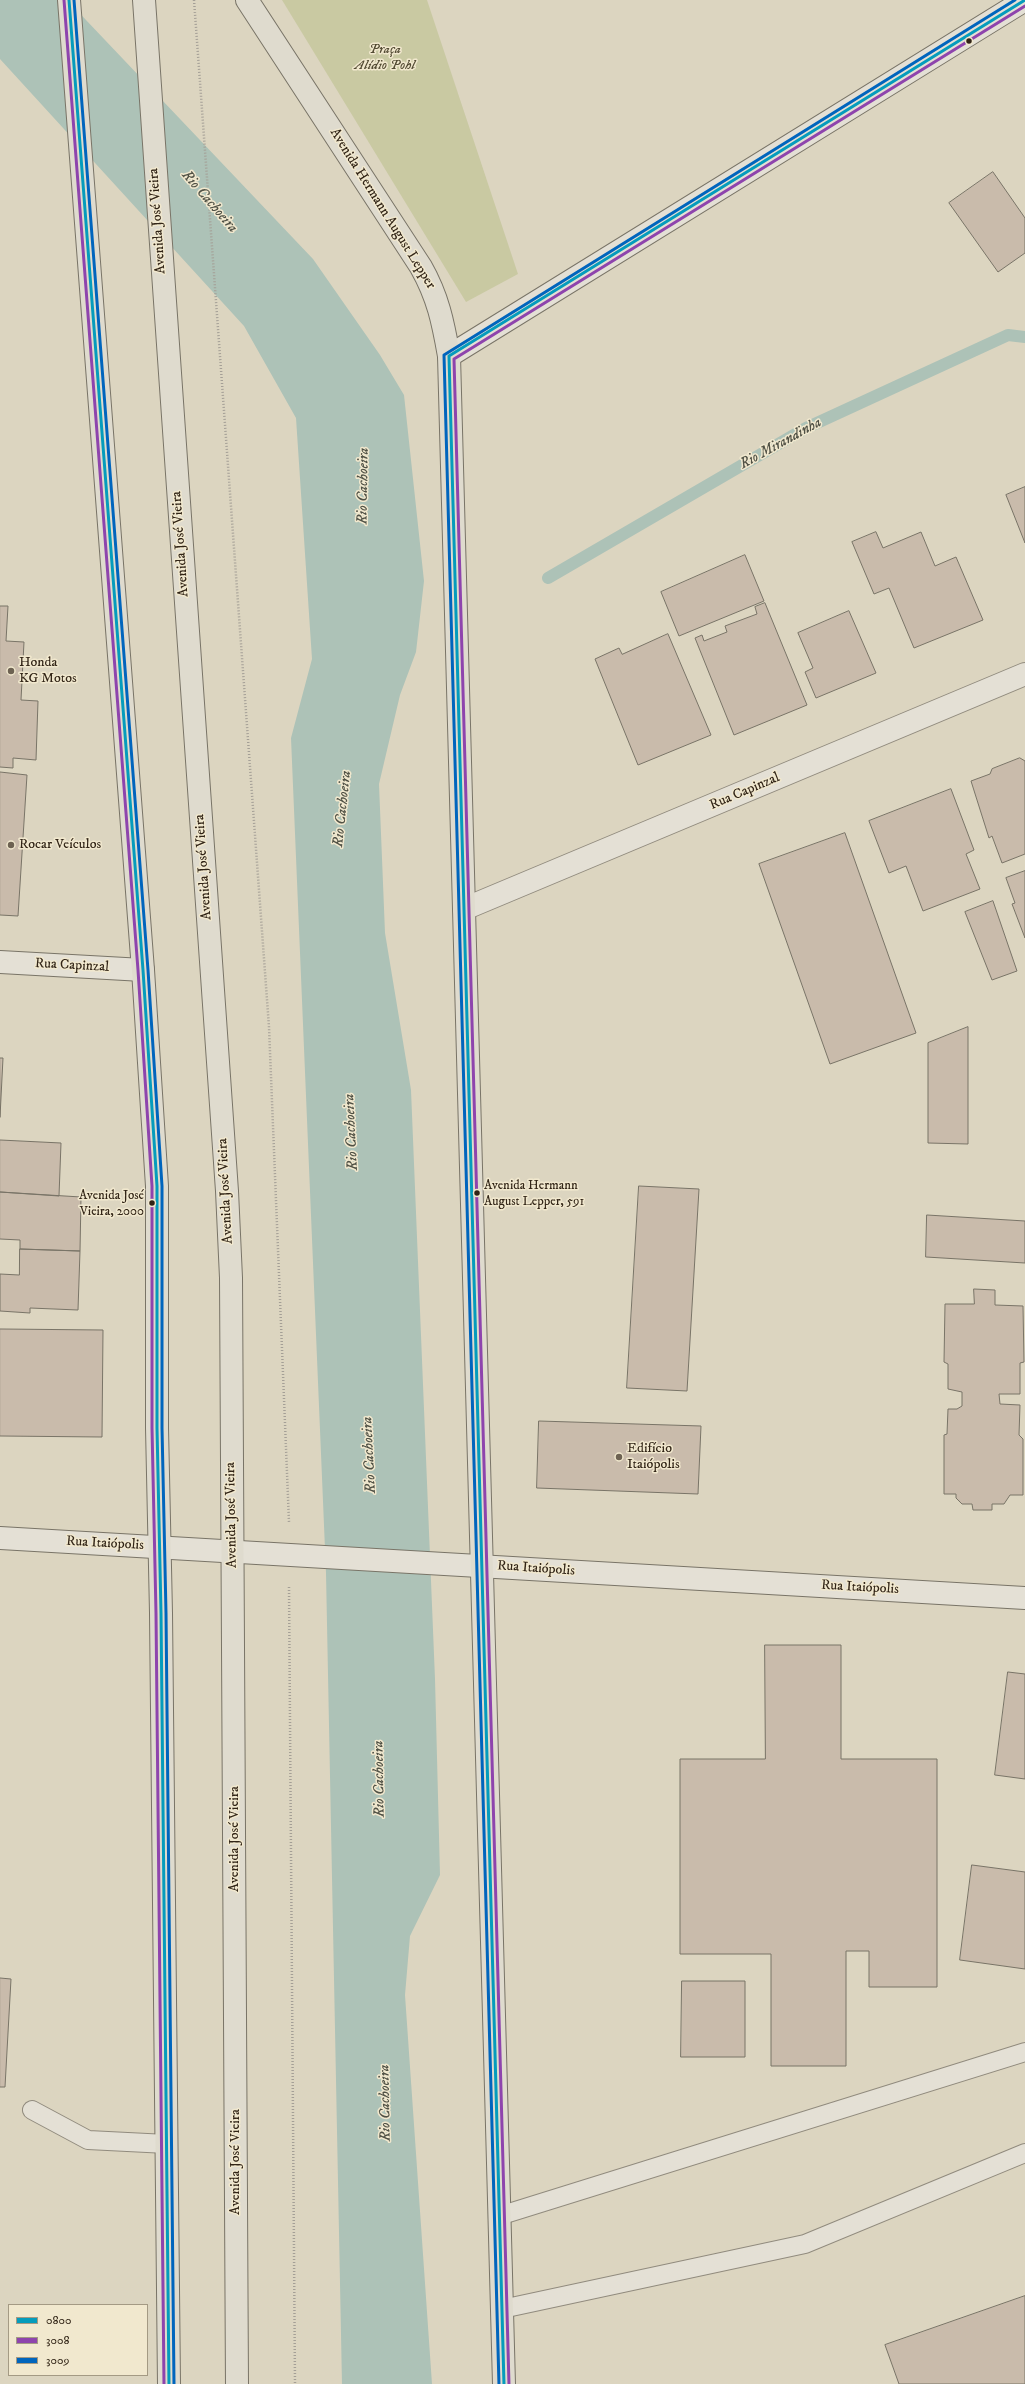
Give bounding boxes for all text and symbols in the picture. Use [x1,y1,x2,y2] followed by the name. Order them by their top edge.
[964,36,974,46] unlabelled marker
[355,42,415,74] park label: Praça Alídio Pohl
[325,125,439,293] street label: Avenida Hermann August Lepper
[177,167,241,237] water label: Rio Cachoeira
[146,168,170,274] street label: Avenida José Vieira
[737,414,825,474] water label: Rio Mirandinha
[354,447,374,525] water label: Rio Cachoeira
[169,491,193,597] street label: Avenida José Vieira
[19,655,77,688] place label: Honda KG Motos
[6,666,16,676] marker: Honda KG Motos
[330,770,356,848] water label: Rio Cachoeira
[707,770,783,814] street label: Rua Capinzal
[192,814,216,920] street label: Avenida José Vieira
[19,837,101,853] place label: Rocar Veículos
[6,840,16,850] marker: Rocar Veículos
[34,956,110,976] street label: Rua Capinzal
[341,1093,363,1171] water label: Rio Cachoeira
[215,1138,237,1244] street label: Avenida José Vieira
[484,1178,584,1209] place label: Avenida Hermann August Lepper, 591
[79,1188,144,1219] place label: Avenida José Vieira, 2000
[472,1188,482,1198] marker: Avenida Hermann August Lepper, 591
[147,1198,157,1208] marker: Avenida José Vieira, 2000
[359,1416,381,1494] water label: Rio Cachoeira
[627,1441,680,1474] place label: Edifício Itaiópolis
[614,1452,624,1462] marker: Edifício Itaiópolis
[223,1462,241,1568] street label: Avenida José Vieira
[66,1534,144,1554] street label: Rua Itaiópolis
[497,1558,575,1580] street label: Rua Itaiópolis
[821,1578,899,1598] street label: Rua Itaiópolis
[370,1740,390,1818] water label: Rio Cachoeira
[227,1786,243,1892] street label: Avenida José Vieira
[376,2064,396,2142] water label: Rio Cachoeira
[228,2109,244,2215] street label: Avenida José Vieira
[8,2304,148,2376] legend
[46,2313,71,2328] text: 0800
[46,2333,69,2348] text: 3008
[46,2353,69,2368] text: 3009

